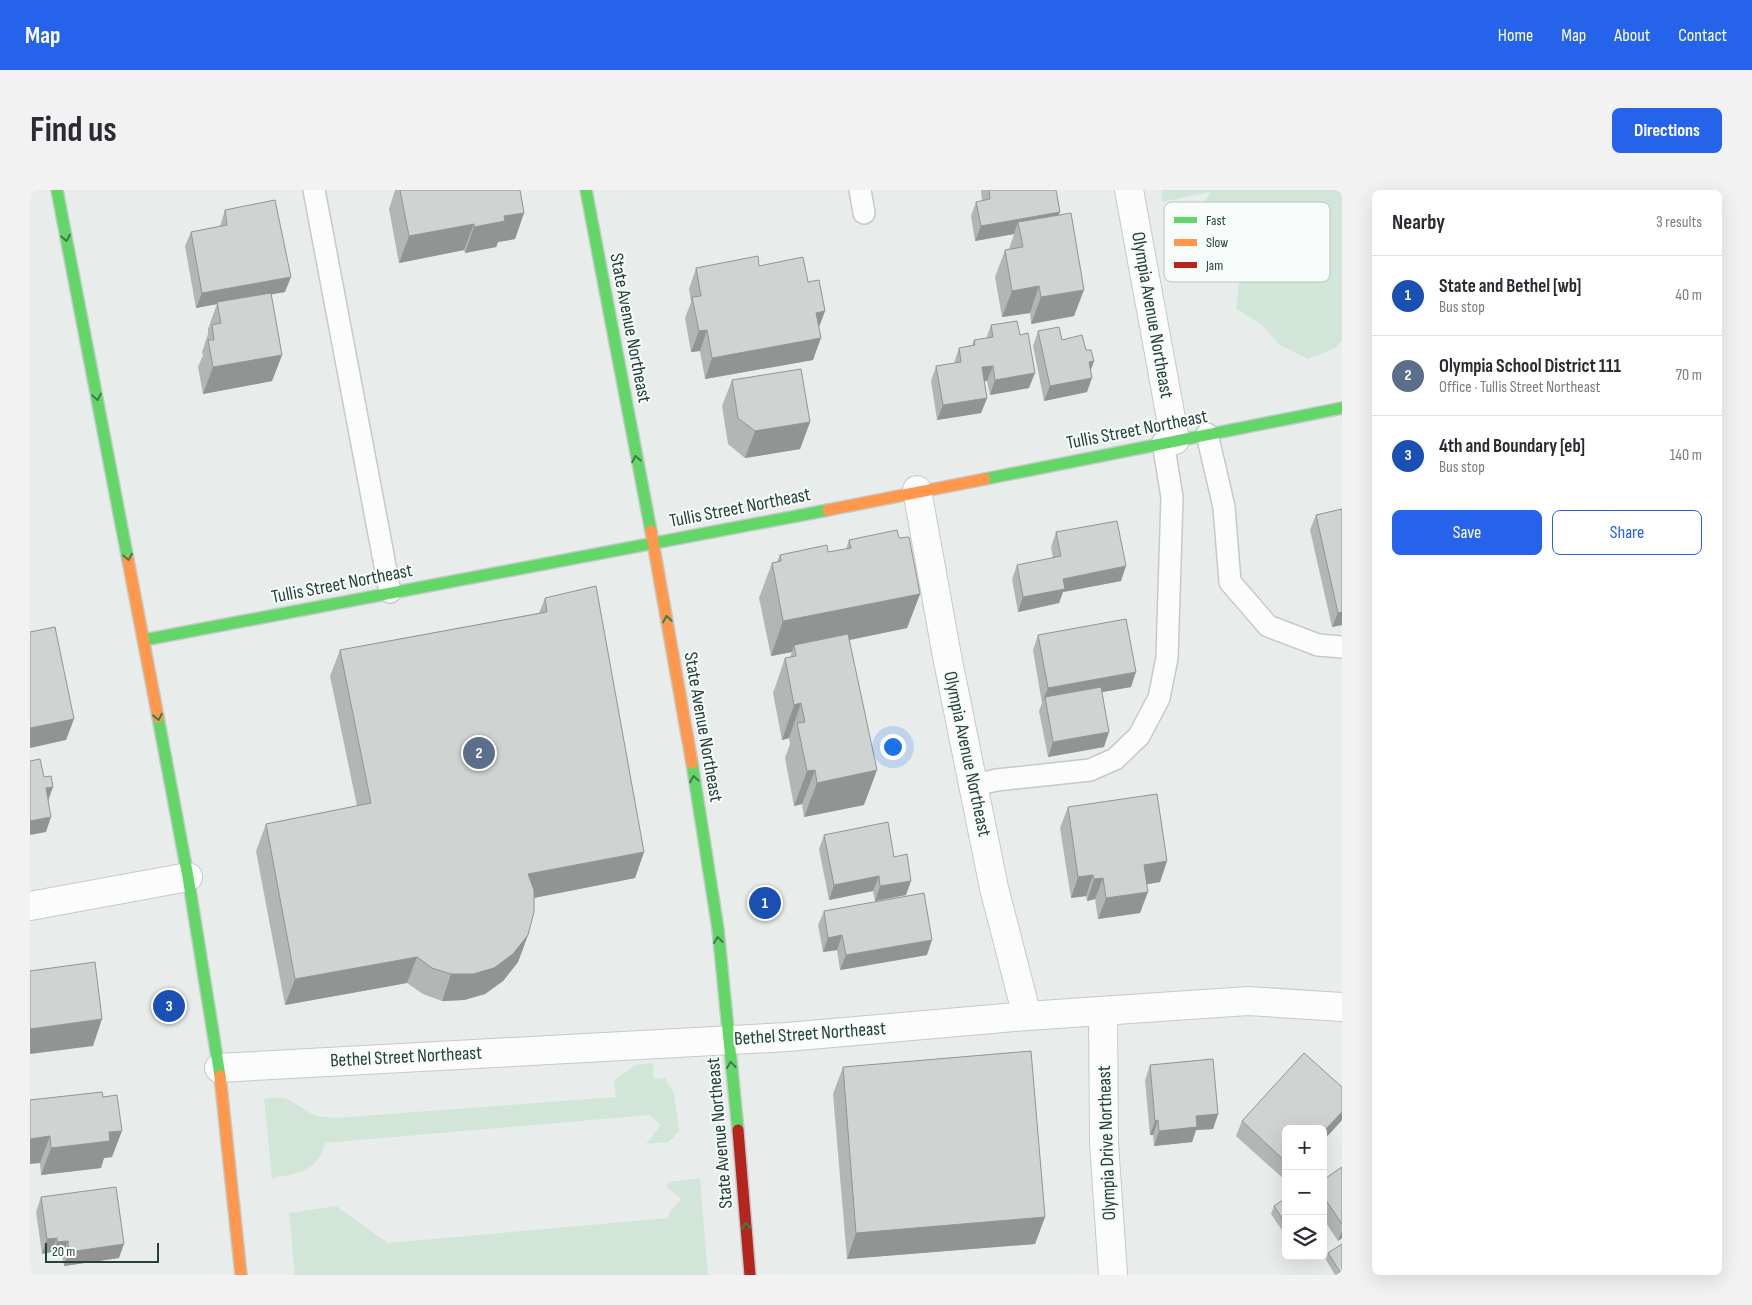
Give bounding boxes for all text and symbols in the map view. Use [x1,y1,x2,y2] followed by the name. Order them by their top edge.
[25,21,60,50] text: Map
[1498,25,1533,46] text: Home
[1561,25,1586,46] text: Map
[1614,25,1650,46] text: About
[1678,25,1727,46] text: Contact
[1612,108,1722,153] button: Directions
[30,109,117,152] text: Find us
[1164,202,1330,282] legend
[1392,210,1445,235] text: Nearby
[1206,212,1226,229] text: Fast
[1656,213,1702,232] text: 3 results
[1126,230,1178,400] street label: Olympia Avenue Northeast
[60,233,71,242] one-way arrow
[1206,234,1228,251] text: Slow
[604,251,656,405] street label: State Avenue Northeast
[1205,257,1223,274] text: Jam
[1439,275,1581,298] text: State and Bethel [wb]
[1405,286,1411,305] text: 1
[1675,286,1702,305] text: 40 m
[1439,298,1485,317] text: Bus stop
[1439,355,1621,378] text: Olympia School District 111
[1404,366,1412,385] text: 2
[1676,366,1702,385] text: 70 m
[1439,378,1601,397] text: Office · Tullis Street Northeast
[91,393,102,402] one-way arrow
[1065,405,1210,455] street label: Tullis Street Northeast
[1439,435,1585,458] text: 4th and Boundary [eb]
[1404,446,1412,465] text: 3
[1670,446,1702,465] text: 140 m
[632,455,642,464] one-way arrow
[1439,458,1485,477] text: Bus stop
[668,483,813,533] street label: Tullis Street Northeast
[1392,510,1542,555] button: Save
[1552,510,1702,555] button: Share
[122,553,132,561] one-way arrow
[270,559,415,609] street label: Tullis Street Northeast
[662,614,672,623] one-way arrow
[679,650,728,804] street label: State Avenue Northeast
[938,669,996,839] street label: Olympia Avenue Northeast
[152,712,163,721] one-way arrow
[463,734,495,772] pin: 2
[880,734,906,760] your location
[689,775,699,783] one-way arrow
[749,884,781,922] pin: 1
[714,935,724,944] one-way arrow
[153,987,185,1025] pin: 3
[733,1017,887,1051] street label: Bethel Street Northeast
[329,1042,483,1072] street label: Bethel Street Northeast
[702,1056,738,1210] street label: State Avenue Northeast
[726,1060,737,1068] one-way arrow
[1093,1065,1121,1221] street label: Olympia Drive Northeast
[1282,1125,1327,1260] map controls
[1282,1125,1327,1170] button: +
[1282,1170,1327,1215] button: −
[1282,1215,1327,1260] button: layers
[741,1222,752,1230] one-way arrow
[45,1240,159,1263] scale bar
[52,1243,75,1260] text: 20 m

